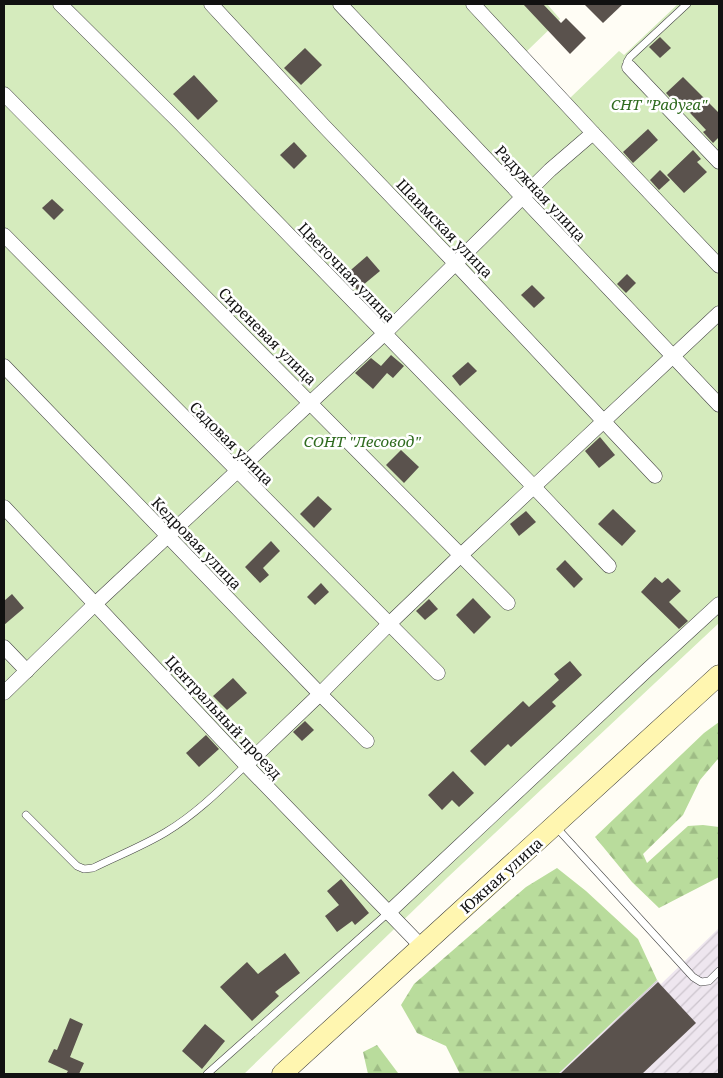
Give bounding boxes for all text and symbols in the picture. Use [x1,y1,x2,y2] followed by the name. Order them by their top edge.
[611,94,708,114] park label: СНТ "Радуга"
[491,141,591,245] street label: Радужная улица
[392,174,498,282] street label: Шаимская улица
[294,218,400,326] street label: Цветочная улица
[215,283,321,389] street label: Сиреневая улица
[186,397,278,489] street label: Садовая улица
[303,431,421,451] park label: СОНТ "Лесовод"
[148,492,246,594] street label: Кедровая улица
[161,651,287,783] street label: Центральный проезд
[455,833,547,917] street label: Южная улица

